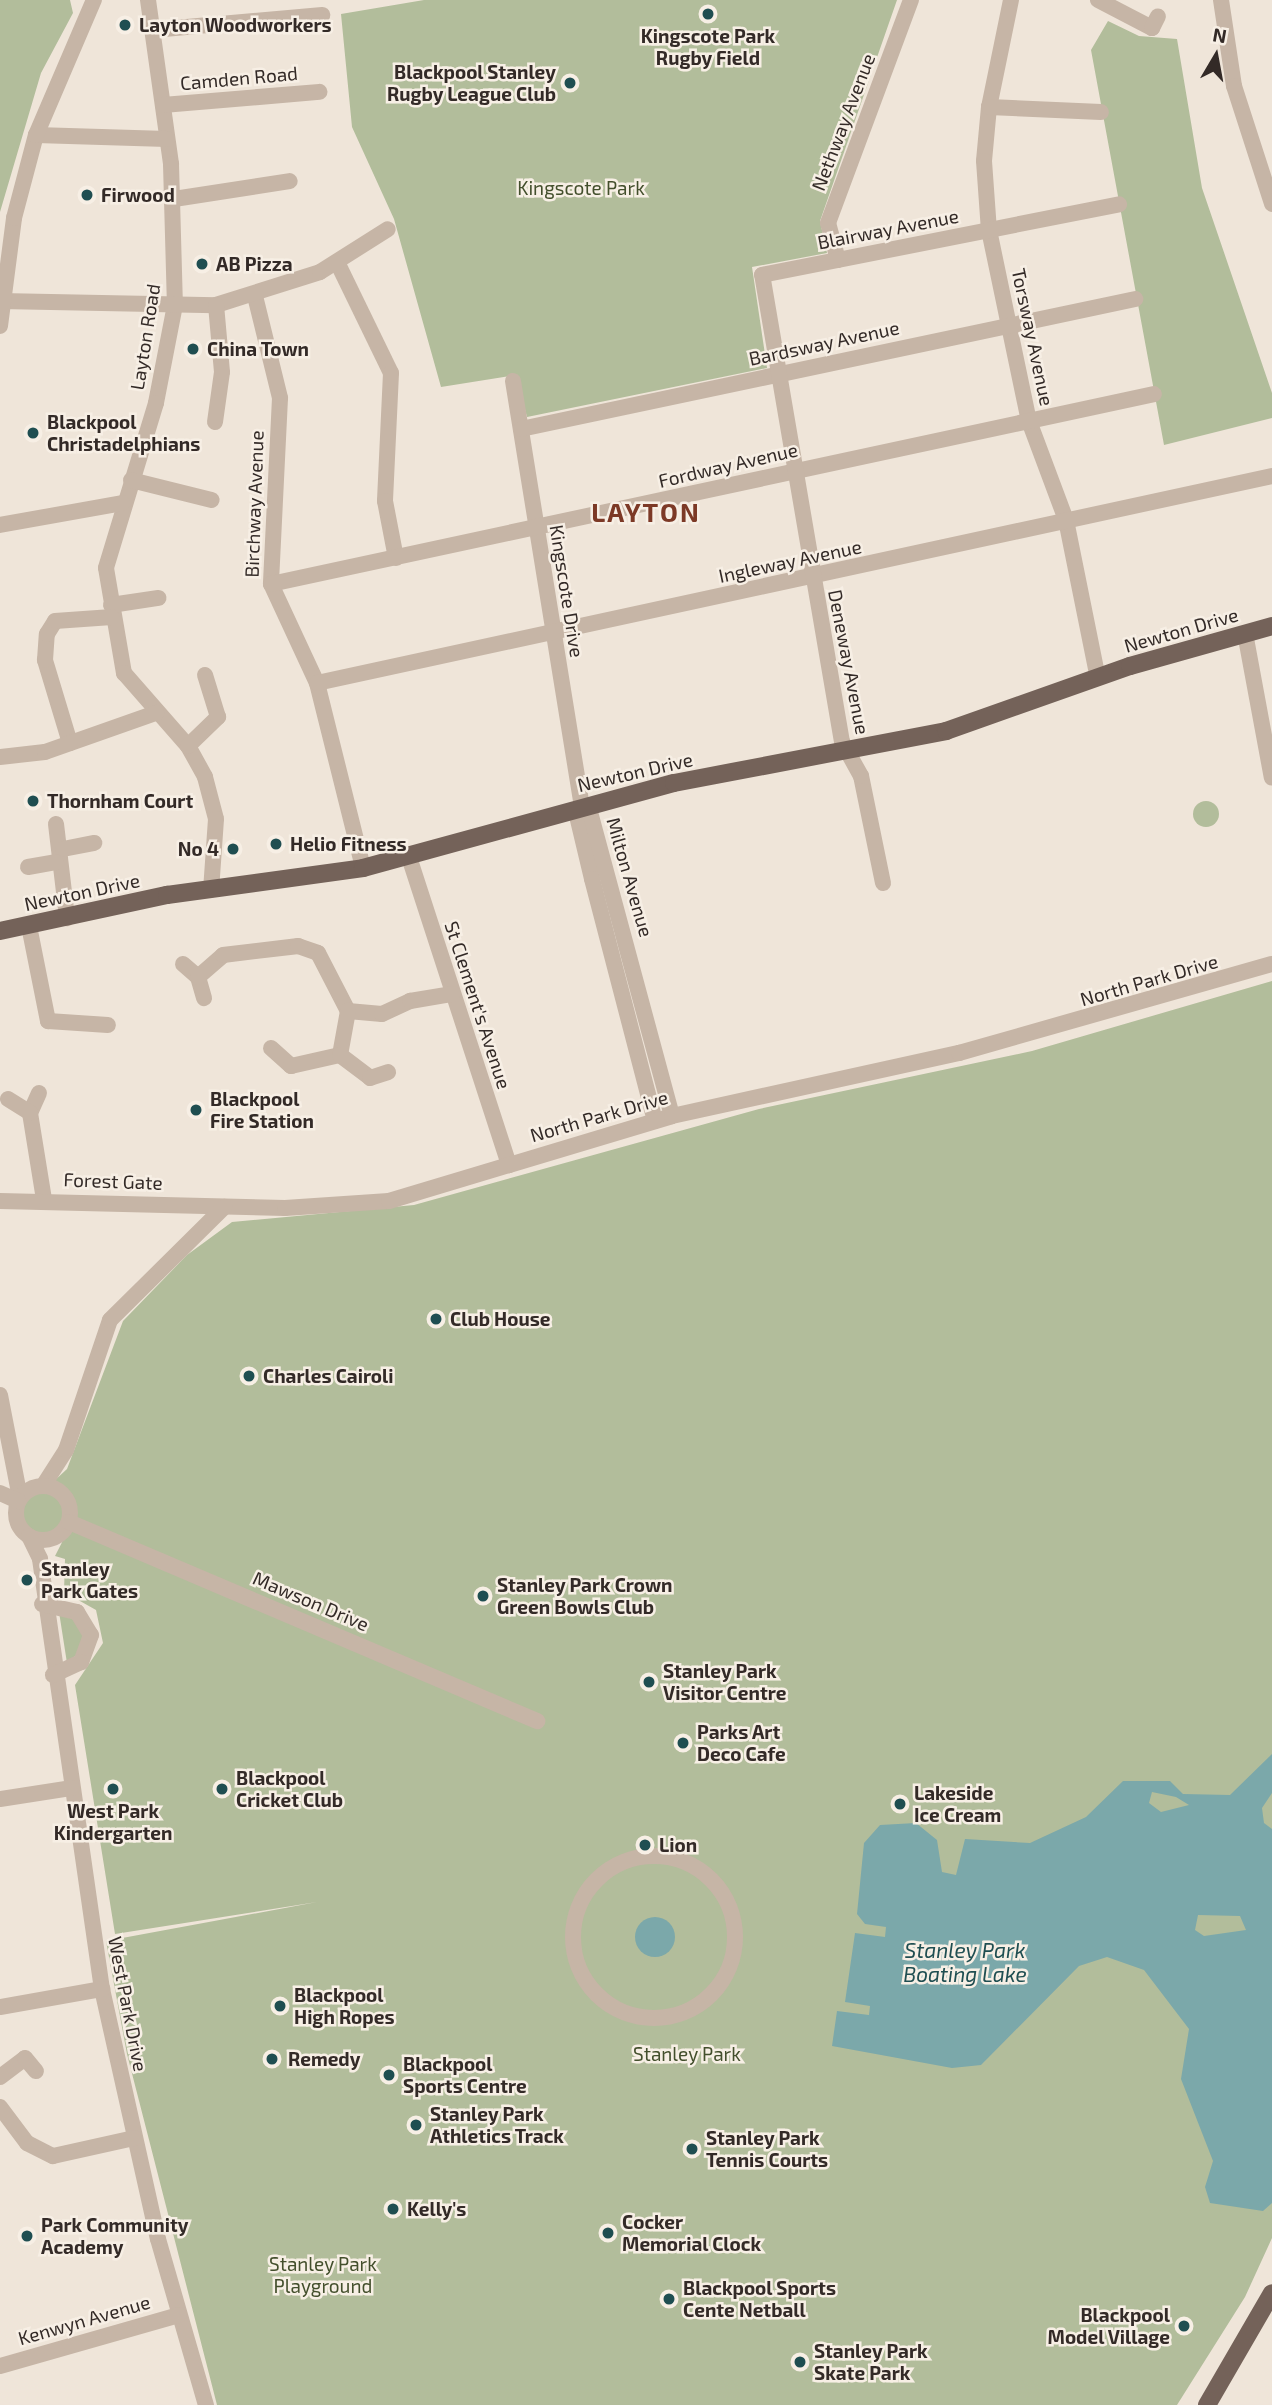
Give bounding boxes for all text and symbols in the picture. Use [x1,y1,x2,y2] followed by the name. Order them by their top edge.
[700,6,716,22] marker: Kingscote Park Rugby Field
[139,14,332,36] place label: Layton Woodworkers
[117,17,133,33] marker: Layton Woodworkers
[1181,21,1251,91] north arrow
[1211,22,1228,47] text: N
[641,25,775,69] place label: Kingscote Park Rugby Field
[806,50,880,194] street label: Nethway Avenue
[179,61,299,95] street label: Camden Road
[387,61,556,105] place label: Blackpool Stanley Rugby League Club
[562,75,578,91] marker: Blackpool Stanley Rugby League Club
[517,177,645,199] park label: Kingscote Park
[101,184,175,206] place label: Firwood
[79,187,95,203] marker: Firwood
[815,204,961,254] street label: Blairway Avenue
[216,253,292,275] place label: AB Pizza
[194,256,210,272] marker: AB Pizza
[1007,266,1059,408] street label: Torsway Avenue
[125,282,165,392] street label: Layton Road
[746,316,902,370] street label: Bardsway Avenue
[207,338,309,360] place label: China Town
[185,341,201,357] marker: China Town
[47,411,200,455] place label: Blackpool Christadelphians
[25,425,41,441] marker: Blackpool Christadelphians
[240,430,268,578] street label: Birchway Avenue
[656,438,800,492] street label: Fordway Avenue
[592,496,700,528] district label: LAYTON
[545,523,589,659] street label: Kingscote Drive
[716,535,864,587] street label: Ingleway Avenue
[824,587,874,737] street label: Deneway Avenue
[1121,603,1241,657] street label: Newton Drive
[575,748,695,796] street label: Newton Drive
[47,790,193,812] place label: Thornham Court
[25,793,41,809] marker: Thornham Court
[602,814,658,940] street label: Milton Avenue
[290,833,407,855] place label: Helio Fitness
[268,836,284,852] marker: Helio Fitness
[178,838,219,860] place label: No 4
[225,841,241,857] marker: No 4
[22,869,142,915] street label: Newton Drive
[440,918,516,1092] street label: St Clement's Avenue
[1077,949,1221,1011] street label: North Park Drive
[527,1085,671,1147] street label: North Park Drive
[210,1088,314,1132] place label: Blackpool Fire Station
[188,1102,204,1118] marker: Blackpool Fire Station
[63,1168,163,1194] street label: Forest Gate
[450,1308,550,1330] place label: Club House
[428,1311,444,1327] marker: Club House
[263,1365,394,1387] place label: Charles Cairoli
[241,1368,257,1384] marker: Charles Cairoli
[41,1558,138,1602] place label: Stanley Park Gates
[250,1566,372,1636] street label: Mawson Drive
[19,1572,35,1588] marker: Stanley Park Gates
[497,1574,673,1618] place label: Stanley Park Crown Green Bowls Club
[475,1588,491,1604] marker: Stanley Park Crown Green Bowls Club
[663,1660,787,1704] place label: Stanley Park Visitor Centre
[641,1674,657,1690] marker: Stanley Park Visitor Centre
[697,1721,786,1765] place label: Parks Art Deco Cafe
[675,1735,691,1751] marker: Parks Art Deco Cafe
[236,1767,343,1811] place label: Blackpool Cricket Club
[105,1781,121,1797] marker: West Park Kindergarten
[214,1781,230,1797] marker: Blackpool Cricket Club
[914,1782,1001,1826] place label: Lakeside Ice Cream
[892,1796,908,1812] marker: Lakeside Ice Cream
[54,1800,172,1844] place label: West Park Kindergarten
[659,1834,697,1856] place label: Lion
[637,1837,653,1853] marker: Lion
[104,1934,152,2074] street label: West Park Drive
[903,1937,1027,1987] water label: Stanley Park Boating Lake
[294,1984,395,2028] place label: Blackpool High Ropes
[272,1998,288,2014] marker: Blackpool High Ropes
[633,2043,741,2065] park label: Stanley Park
[288,2048,360,2070] place label: Remedy
[262,2049,282,2069] marker: Remedy
[403,2053,527,2097] place label: Blackpool Sports Centre
[381,2067,397,2083] marker: Blackpool Sports Centre
[430,2103,564,2147] place label: Stanley Park Athletics Track
[408,2117,424,2133] marker: Stanley Park Athletics Track
[706,2127,828,2171] place label: Stanley Park Tennis Courts
[684,2141,700,2157] marker: Stanley Park Tennis Courts
[407,2198,466,2220] place label: Kelly's
[385,2201,401,2217] marker: Kelly's
[622,2211,761,2255] place label: Cocker Memorial Clock
[41,2214,189,2258] place label: Park Community Academy
[600,2225,616,2241] marker: Cocker Memorial Clock
[19,2228,35,2244] marker: Park Community Academy
[269,2253,377,2297] park label: Stanley Park Playground
[683,2277,836,2321] place label: Blackpool Sports Cente Netball
[15,2290,153,2350] street label: Kenwyn Avenue
[661,2291,677,2307] marker: Blackpool Sports Cente Netball
[1047,2304,1170,2348] place label: Blackpool Model Village
[1176,2318,1192,2334] marker: Blackpool Model Village
[814,2340,928,2384] place label: Stanley Park Skate Park
[792,2354,808,2370] marker: Stanley Park Skate Park

